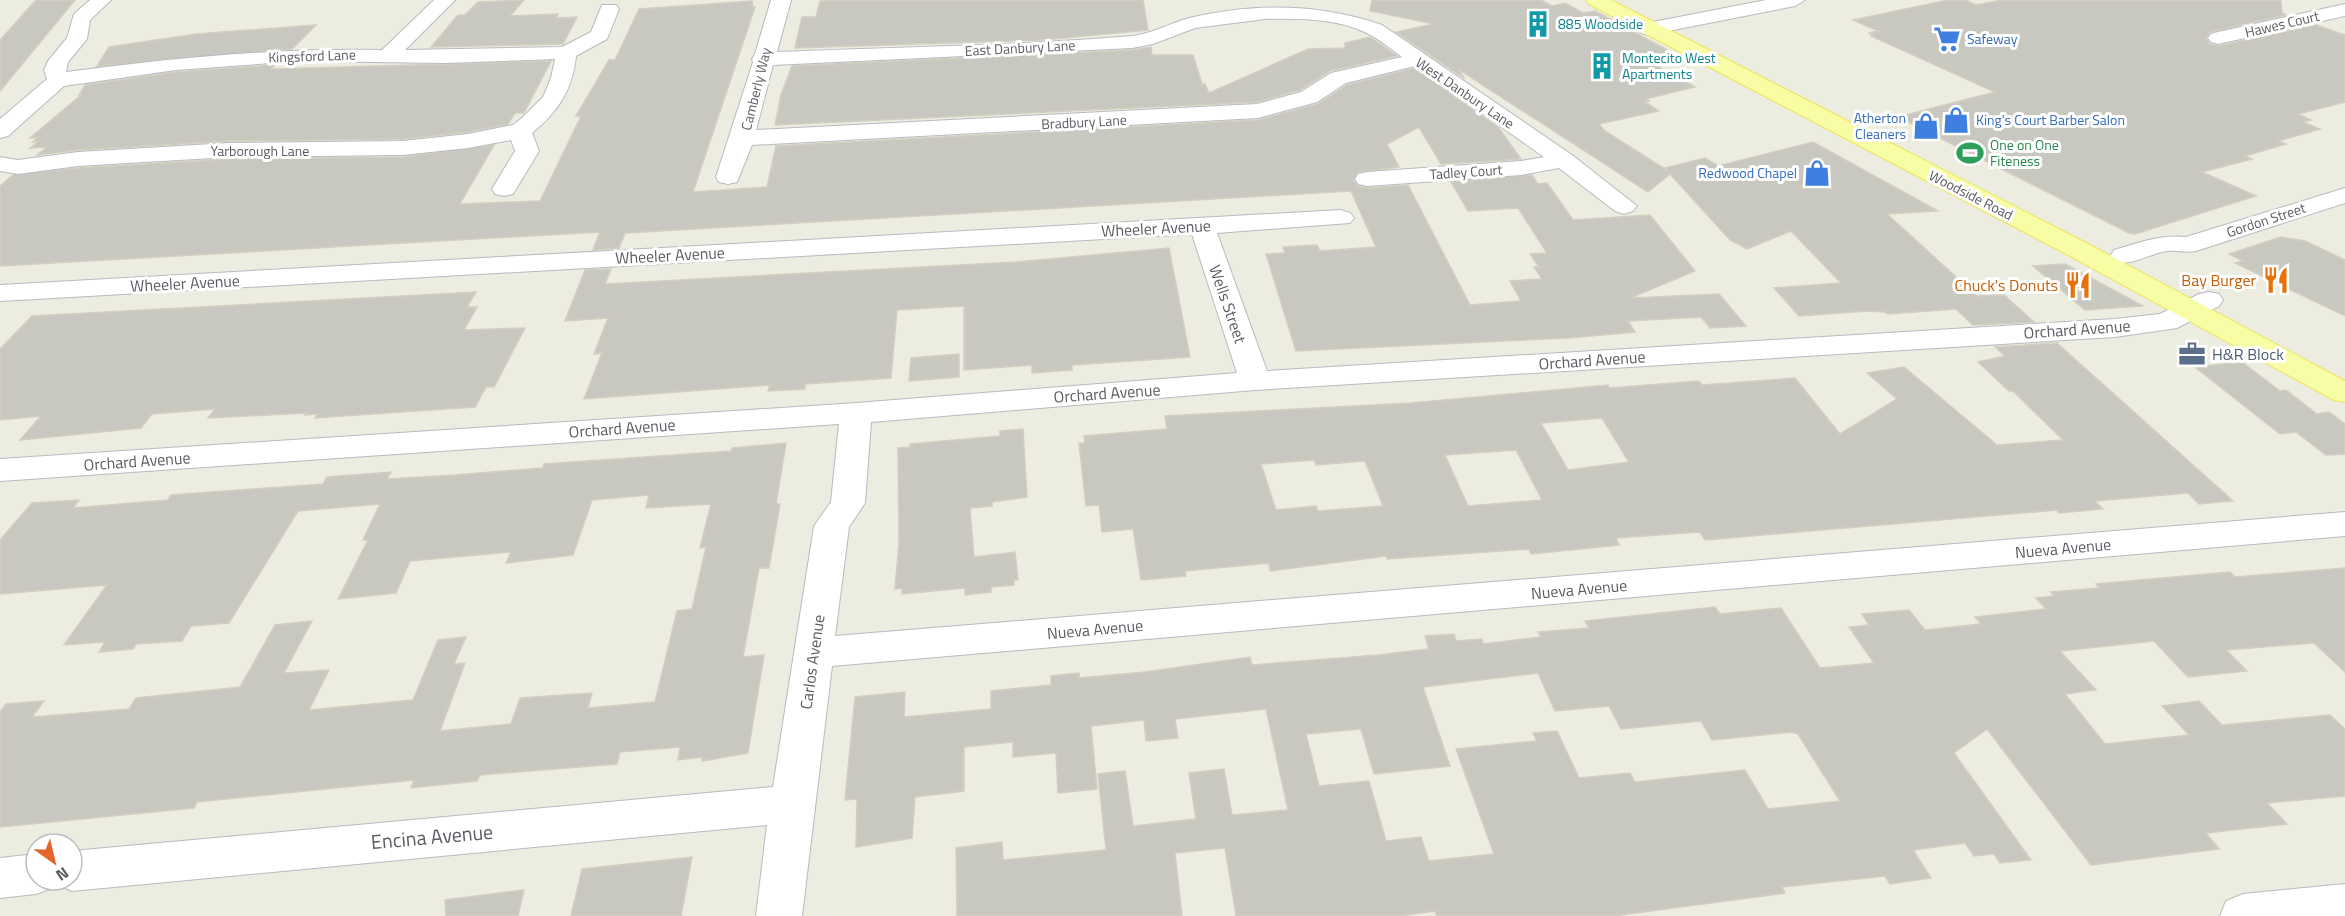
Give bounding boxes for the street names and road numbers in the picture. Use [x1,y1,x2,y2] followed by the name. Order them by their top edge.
[2243,5,2321,42] street label: Hawes Court
[964,34,1076,61] street label: East Danbury Lane
[268,43,356,68] street label: Kingsford Lane
[735,45,776,132] street label: Camberly Way
[1412,52,1519,133] street label: West Danbury Lane
[1041,109,1127,134] street label: Bradbury Lane
[211,140,309,161] street label: Yarborough Lane
[1429,158,1503,185] street label: Tadley Court
[1926,164,2017,225] street label: Woodside Road
[2224,197,2308,242] street label: Gordon Street
[1101,213,1211,243] street label: Wheeler Avenue
[615,240,725,270] street label: Wheeler Avenue
[1203,262,1253,347] street label: Wells Street
[130,268,240,298] street label: Wheeler Avenue
[2023,313,2131,345] street label: Orchard Avenue
[1538,344,1646,376] street label: Orchard Avenue
[1053,377,1161,409] street label: Orchard Avenue
[568,412,676,444] street label: Orchard Avenue
[83,445,191,477] street label: Orchard Avenue
[2014,532,2112,564] street label: Nueva Avenue
[1530,573,1628,605] street label: Nueva Avenue
[793,613,831,711] street label: Carlos Avenue
[1046,613,1144,645] street label: Nueva Avenue
[370,816,494,857] street label: Encina Avenue

